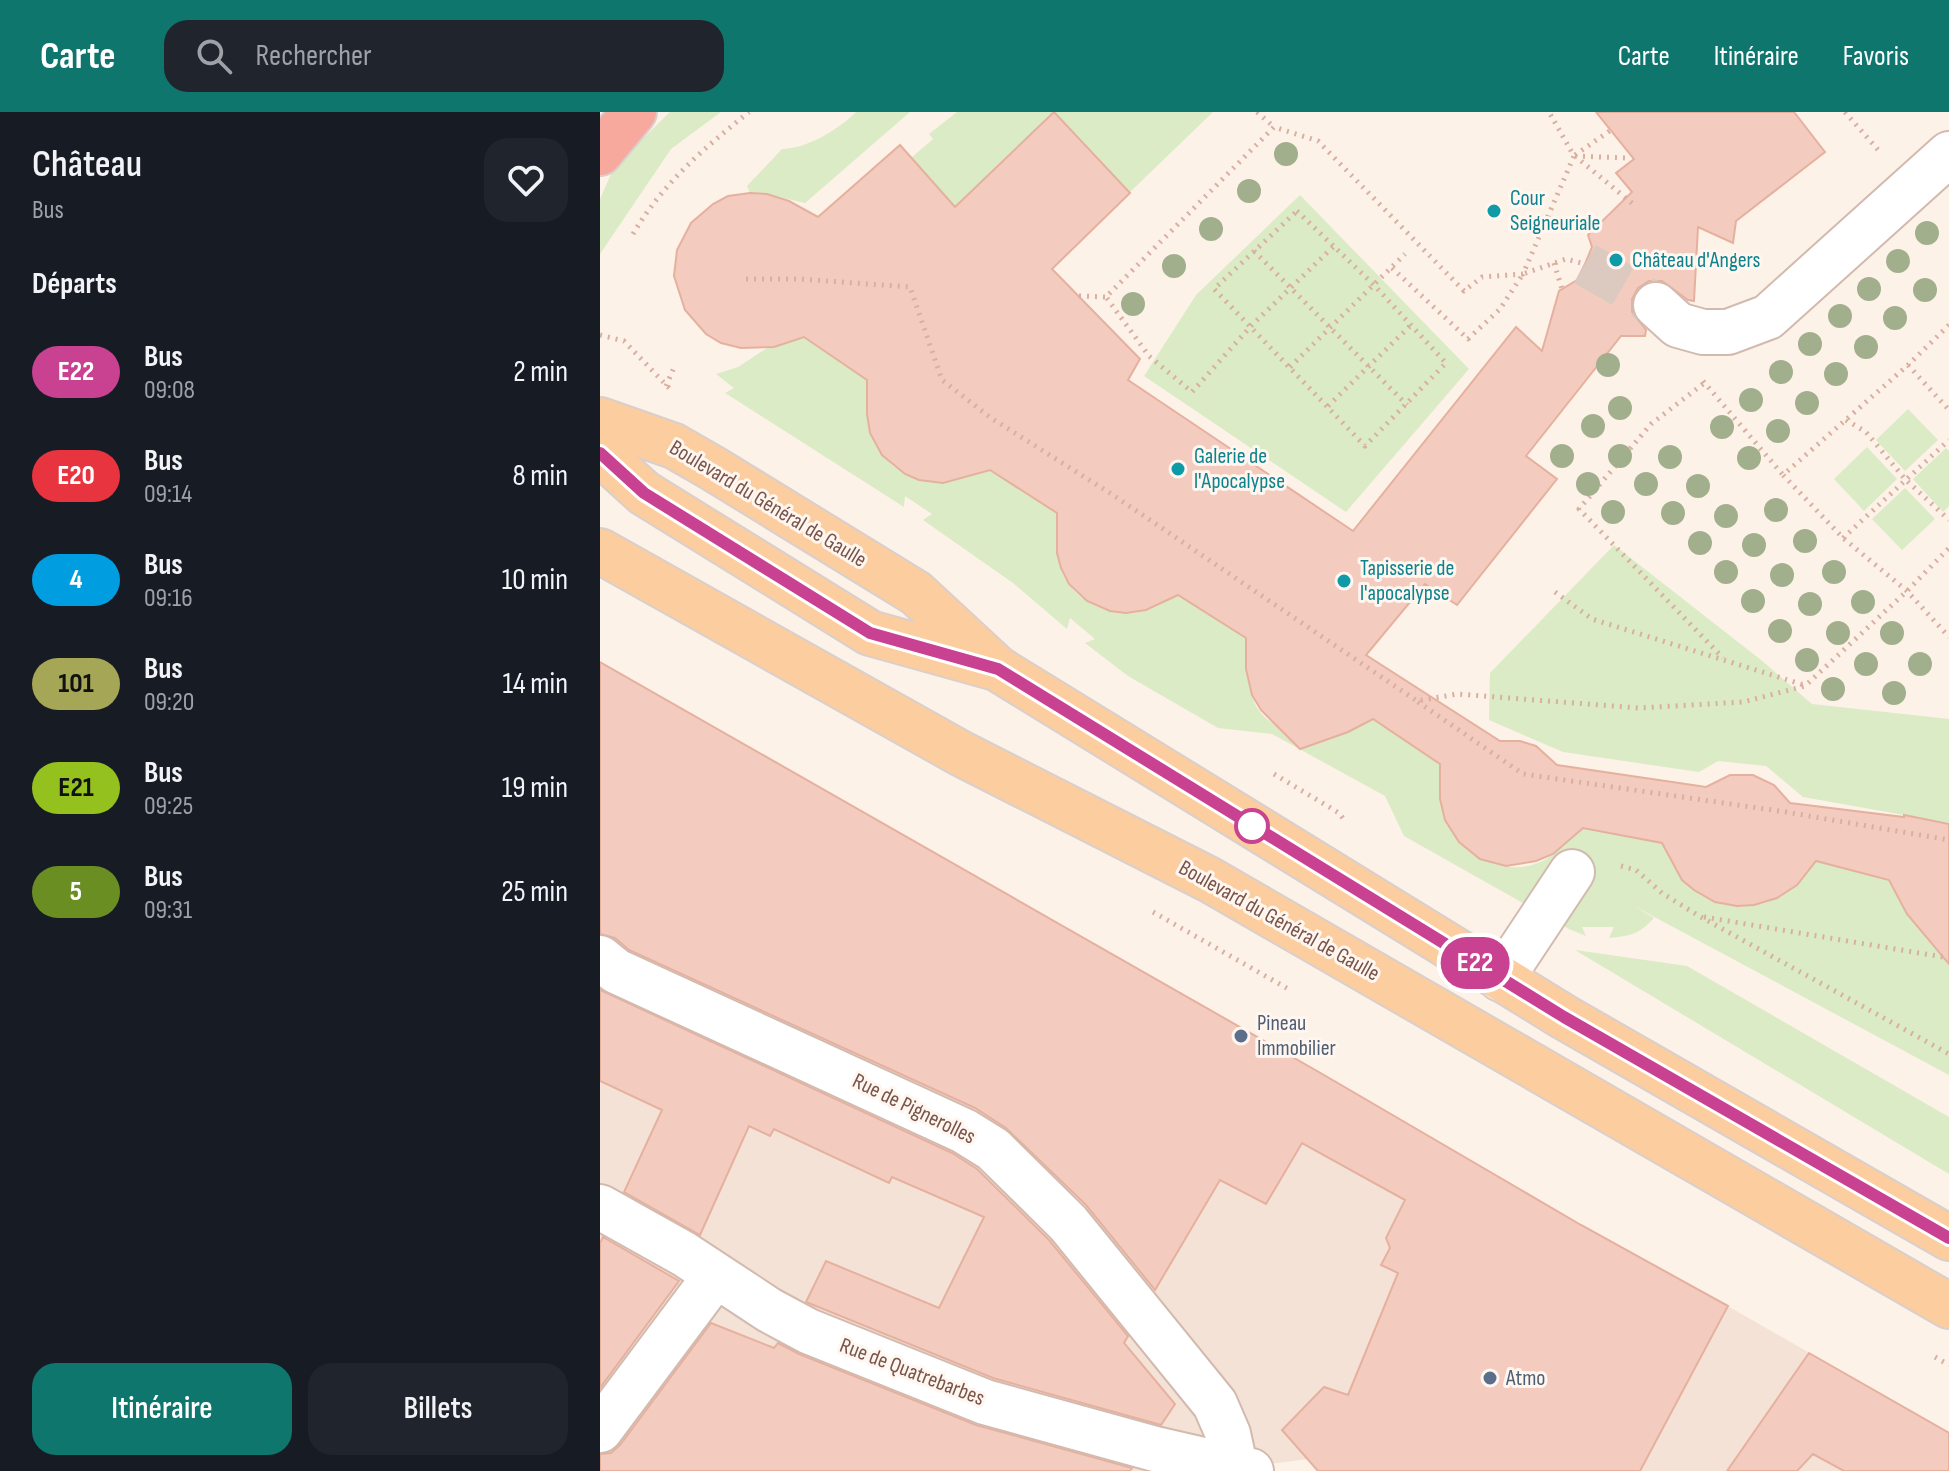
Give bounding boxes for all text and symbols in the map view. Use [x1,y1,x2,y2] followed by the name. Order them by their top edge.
[164,20,724,92] search box
[40,34,116,79] text: Carte
[192,34,236,78] icon: search
[256,38,372,74] text: Rechercher
[1618,40,1670,73] text: Carte
[1714,40,1799,73] text: Itinéraire
[1843,40,1909,73] text: Favoris
[484,138,568,222] button: heart
[32,142,142,187] text: Château
[1510,185,1600,237] place label: Cour Seigneuriale
[32,195,64,226] text: Bus
[1485,202,1503,220] marker: Cour Seigneuriale
[1632,247,1760,274] place label: Château d'Angers
[1607,251,1625,269] marker: Château d'Angers
[32,266,117,302] text: Départs
[144,339,183,375] text: Bus
[513,354,568,390] text: 2 min
[58,355,94,388] text: E22
[144,375,195,406] text: 09:08
[664,434,872,574] street label: Boulevard du Général de Gaulle
[144,443,183,479] text: Bus
[1194,443,1285,495] place label: Galerie de l'Apocalypse
[512,458,568,494] text: 8 min
[57,459,95,492] text: E20
[1169,460,1187,478] marker: Galerie de l'Apocalypse
[144,479,192,510] text: 09:14
[144,547,183,583] text: Bus
[1360,555,1454,607] place label: Tapisserie de l'apocalypse
[502,562,568,598] text: 10 min
[69,563,83,596] text: 4
[1335,572,1353,590] marker: Tapisserie de l'apocalypse
[144,583,193,614] text: 09:16
[144,651,183,687] text: Bus
[503,666,568,702] text: 14 min
[58,667,94,700] text: 101
[144,687,194,718] text: 09:20
[144,755,183,791] text: Bus
[502,770,568,806] text: 19 min
[58,771,94,804] text: E21
[144,791,193,822] text: 09:25
[1235,809,1269,843] unlabelled marker
[1174,855,1384,987] street label: Boulevard du Général de Gaulle
[144,859,183,895] text: Bus
[501,874,568,910] text: 25 min
[70,875,82,908] text: 5
[144,895,192,926] text: 09:31
[1429,937,1521,989] line badge: E22
[1457,946,1493,979] text: E22
[1257,1010,1336,1062] place label: Pineau Immobilier
[1232,1027,1250,1045] marker: Pineau Immobilier
[848,1068,980,1150] street label: Rue de Pignerolles
[836,1332,988,1412] street label: Rue de Quatrebarbes
[32,1363,292,1455] button: Itinéraire
[308,1363,568,1455] button: Billets
[1505,1365,1545,1392] place label: Atmo
[1481,1369,1499,1387] marker: Atmo

